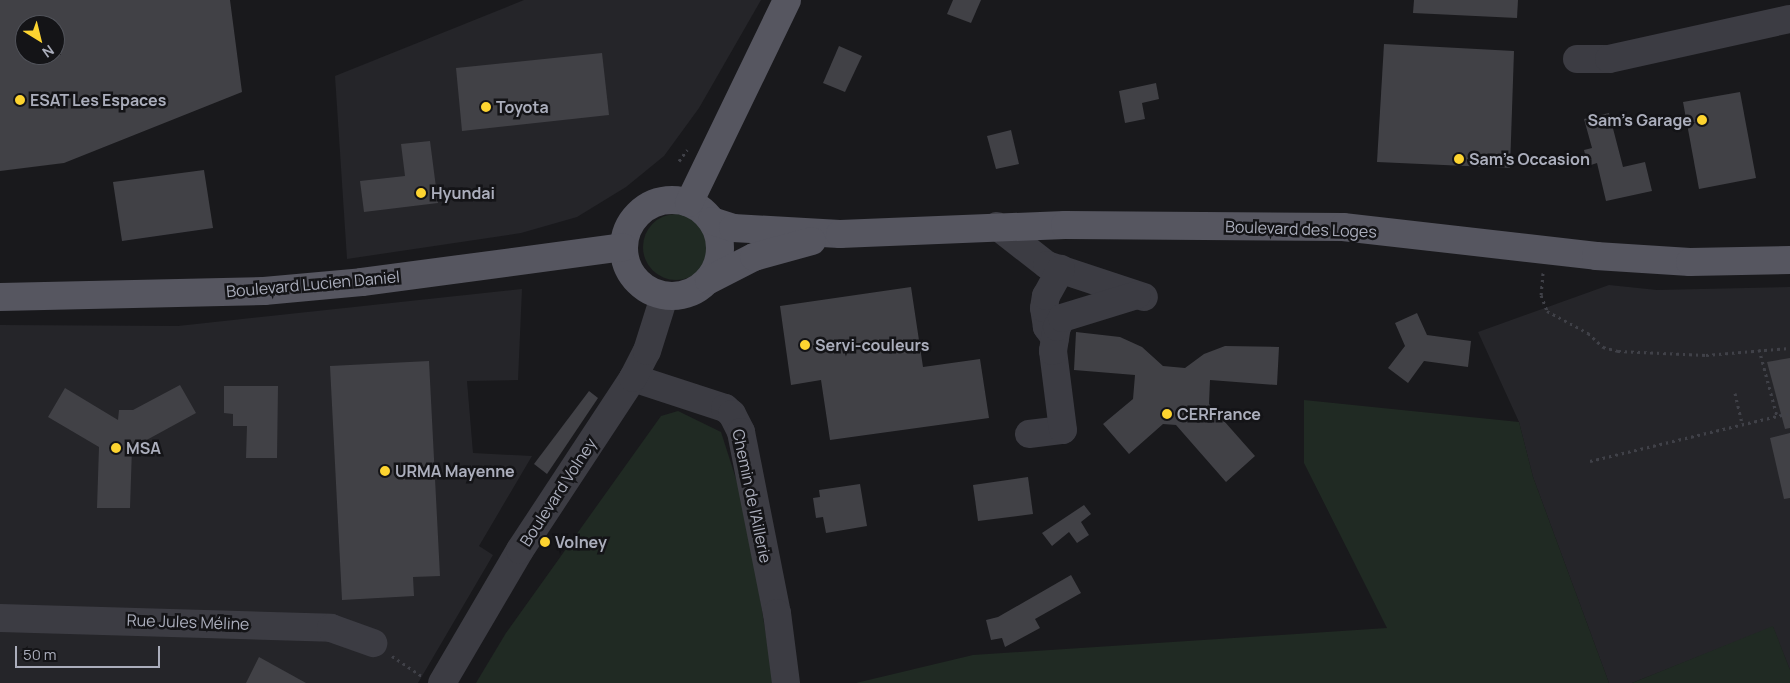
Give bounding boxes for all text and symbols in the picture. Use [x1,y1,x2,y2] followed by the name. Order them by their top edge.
[15,15,65,65] north arrow
[39,41,58,62] text: N
[30,90,167,110] place label: ESAT Les Espaces
[14,94,26,106] marker: ESAT Les Espaces
[496,97,549,117] place label: Toyota
[480,101,492,113] marker: Toyota
[1588,110,1692,130] place label: Sam's Garage
[1696,114,1708,126] marker: Sam's Garage
[1469,149,1590,169] place label: Sam's Occasion
[1453,153,1465,165] marker: Sam's Occasion
[431,183,495,203] place label: Hyundai
[415,187,427,199] marker: Hyundai
[1225,217,1377,241] street label: Boulevard des Loges
[225,267,401,301] street label: Boulevard Lucien Daniel
[815,335,929,355] place label: Servi-couleurs
[799,339,811,351] marker: Servi-couleurs
[1177,404,1261,424] place label: CERFrance
[1161,408,1173,420] marker: CERFrance
[728,427,776,565] street label: Chemin de l'Aillerie
[516,434,600,550] street label: Boulevard Volney
[126,438,161,458] place label: MSA
[110,442,122,454] marker: MSA
[395,461,515,481] place label: URMA Mayenne
[379,465,391,477] marker: URMA Mayenne
[555,532,607,552] place label: Volney
[539,536,551,548] marker: Volney
[126,610,250,634] street label: Rue Jules Méline
[18,636,162,668] scale bar
[23,644,57,665] text: 50 m

